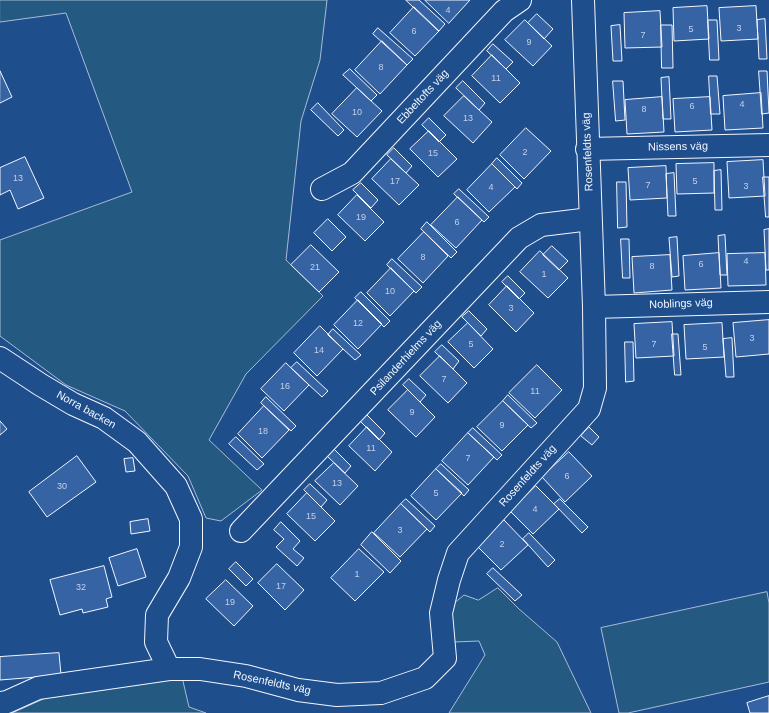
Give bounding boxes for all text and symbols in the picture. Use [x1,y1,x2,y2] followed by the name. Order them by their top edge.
[445,6,451,16] house number: 4
[736,24,742,34] house number: 3
[688,25,694,35] house number: 5
[411,27,417,37] house number: 6
[640,31,646,41] house number: 7
[526,38,532,48] house number: 9
[378,63,384,73] house number: 8
[394,67,452,127] street label: Ebbeltofts väg
[491,74,501,84] house number: 11
[739,100,745,110] house number: 4
[689,102,695,112] house number: 6
[641,105,647,115] house number: 8
[352,108,362,118] house number: 10
[580,112,596,192] street label: Rosenfeldts väg
[463,114,473,124] house number: 13
[648,140,708,154] street label: Nissens väg
[522,148,528,158] house number: 2
[428,149,438,159] house number: 15
[13,174,23,184] house number: 13
[390,177,400,187] house number: 17
[692,177,698,187] house number: 5
[645,181,651,191] house number: 7
[743,182,749,192] house number: 3
[488,183,494,193] house number: 4
[356,213,366,223] house number: 19
[454,218,460,228] house number: 6
[420,253,426,263] house number: 8
[743,257,749,267] house number: 4
[698,260,704,270] house number: 6
[649,262,655,272] house number: 8
[310,263,320,273] house number: 21
[541,270,547,280] house number: 1
[385,287,395,297] house number: 10
[649,296,713,312] street label: Noblings väg
[508,304,514,314] house number: 3
[368,318,444,398] street label: Psilanderhielms väg
[353,319,363,329] house number: 12
[749,334,755,344] house number: 3
[468,340,474,350] house number: 5
[651,340,657,350] house number: 7
[702,343,708,353] house number: 5
[314,346,324,356] house number: 14
[441,375,447,385] house number: 7
[280,382,290,392] house number: 16
[530,387,540,397] house number: 11
[54,388,118,432] street label: Norra backen
[409,408,415,418] house number: 9
[499,421,505,431] house number: 9
[258,427,268,437] house number: 18
[497,442,559,510] street label: Rosenfeldts väg
[366,444,376,454] house number: 11
[465,454,471,464] house number: 7
[564,472,570,482] house number: 6
[332,479,342,489] house number: 13
[57,482,67,492] house number: 30
[433,489,439,499] house number: 5
[532,505,538,515] house number: 4
[306,512,316,522] house number: 15
[397,526,403,536] house number: 3
[499,540,505,550] house number: 2
[354,570,360,580] house number: 1
[276,582,286,592] house number: 17
[76,583,86,593] house number: 32
[225,598,235,608] house number: 19
[232,668,312,698] street label: Rosenfeldts väg

